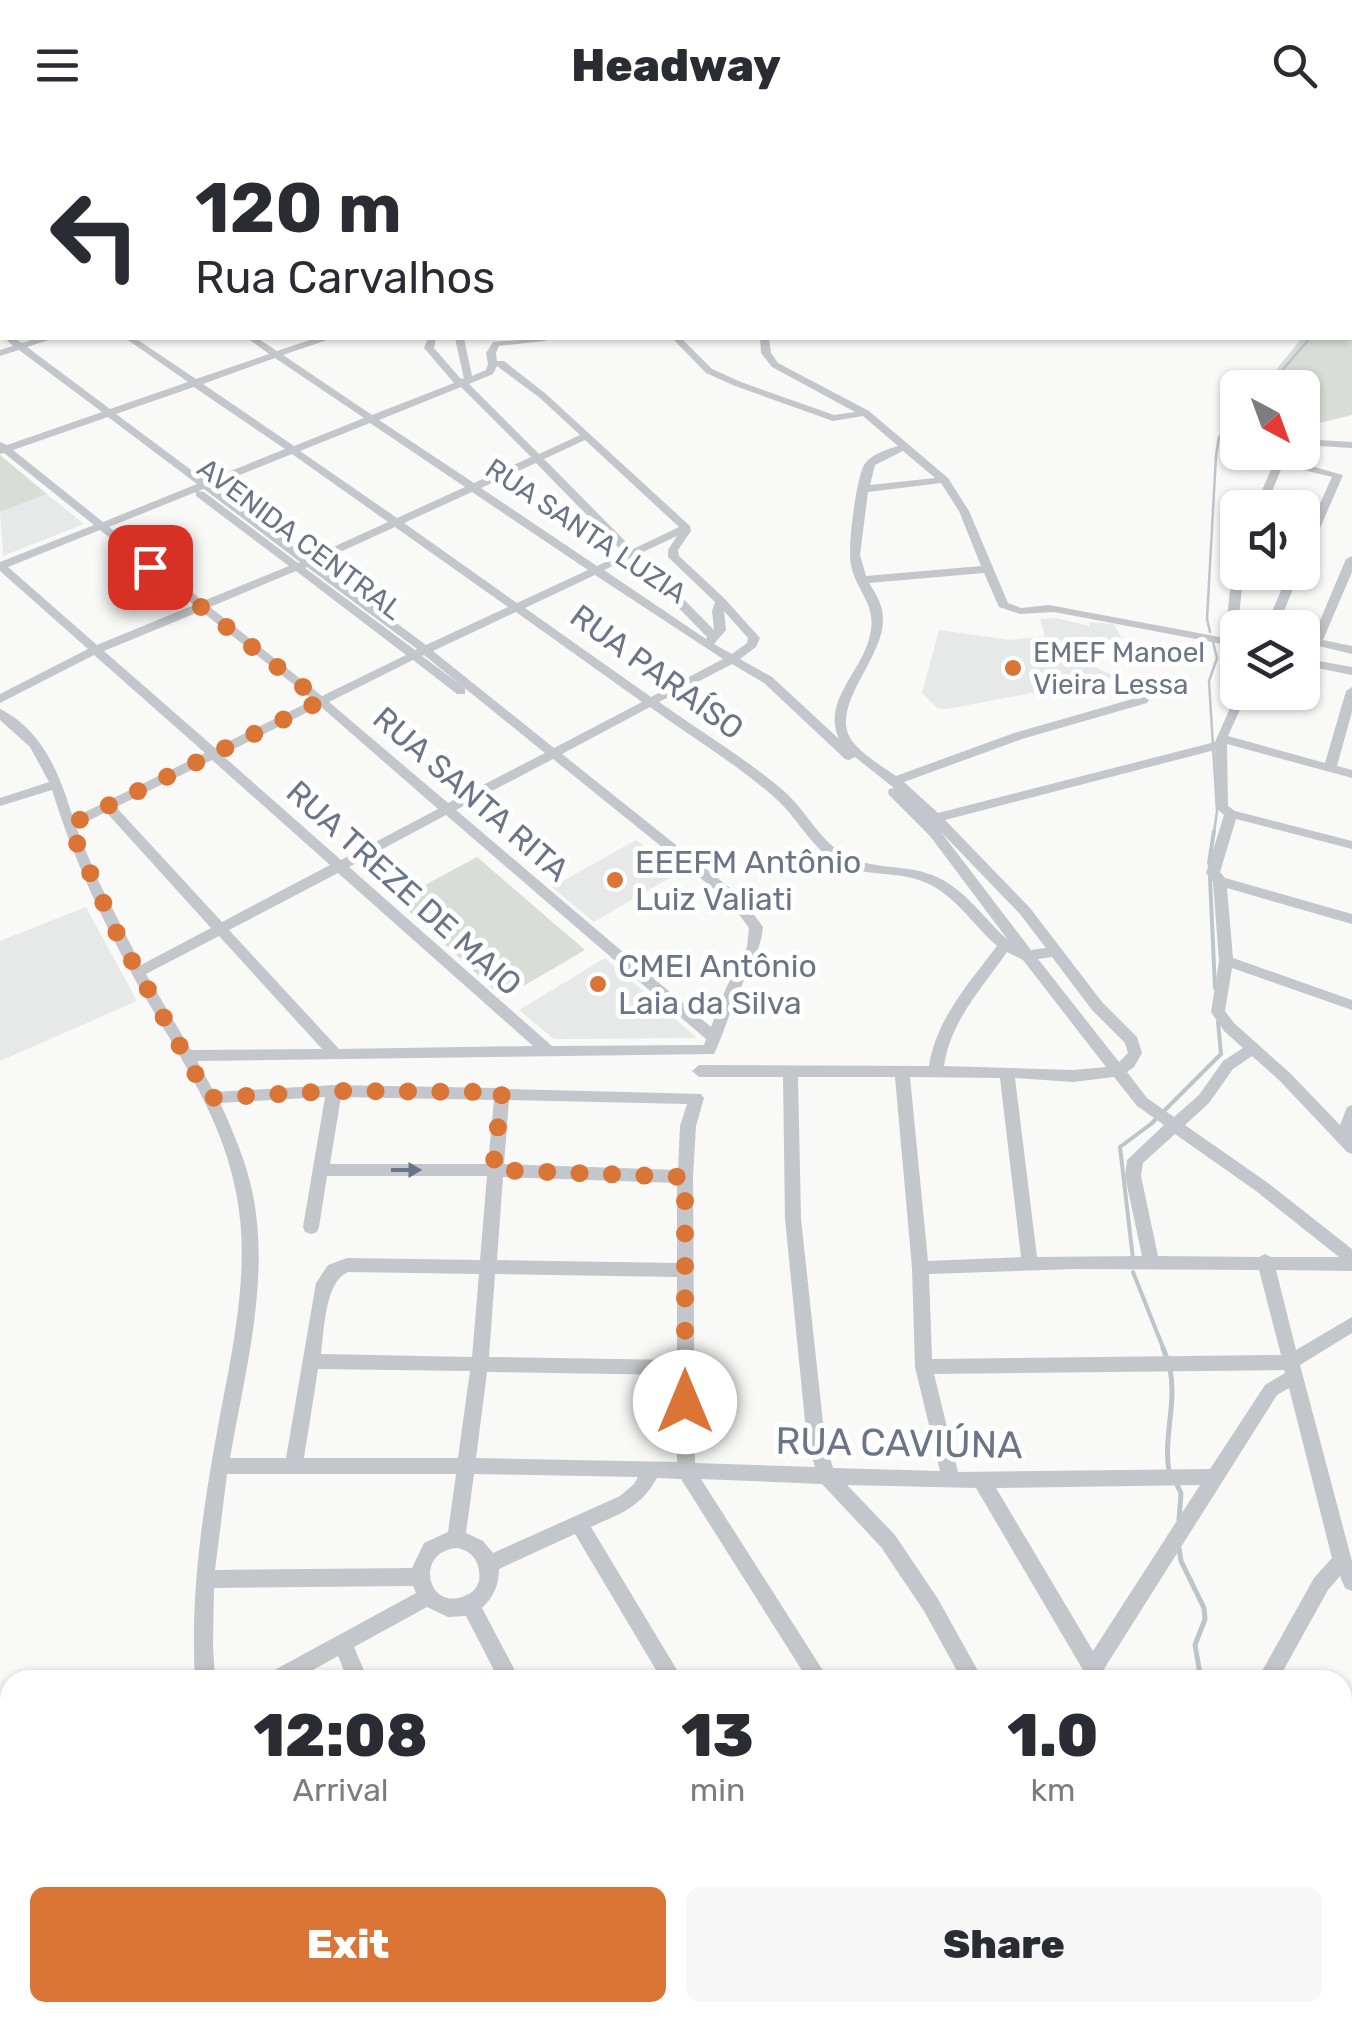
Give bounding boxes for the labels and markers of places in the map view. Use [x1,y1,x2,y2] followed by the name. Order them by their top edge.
[108,525,193,610] pin
[1033,636,1205,701] place label: EMEF Manoel Vieira Lessa
[1002,657,1024,679] marker: EMEF Manoel Vieira Lessa
[635,843,861,918] place label: EEEFM Antônio Luiz Valiati
[604,869,626,891] marker: EEEFM Antônio Luiz Valiati
[618,947,817,1022] place label: CMEI Antônio Laia da Silva
[587,973,609,995] marker: CMEI Antônio Laia da Silva

